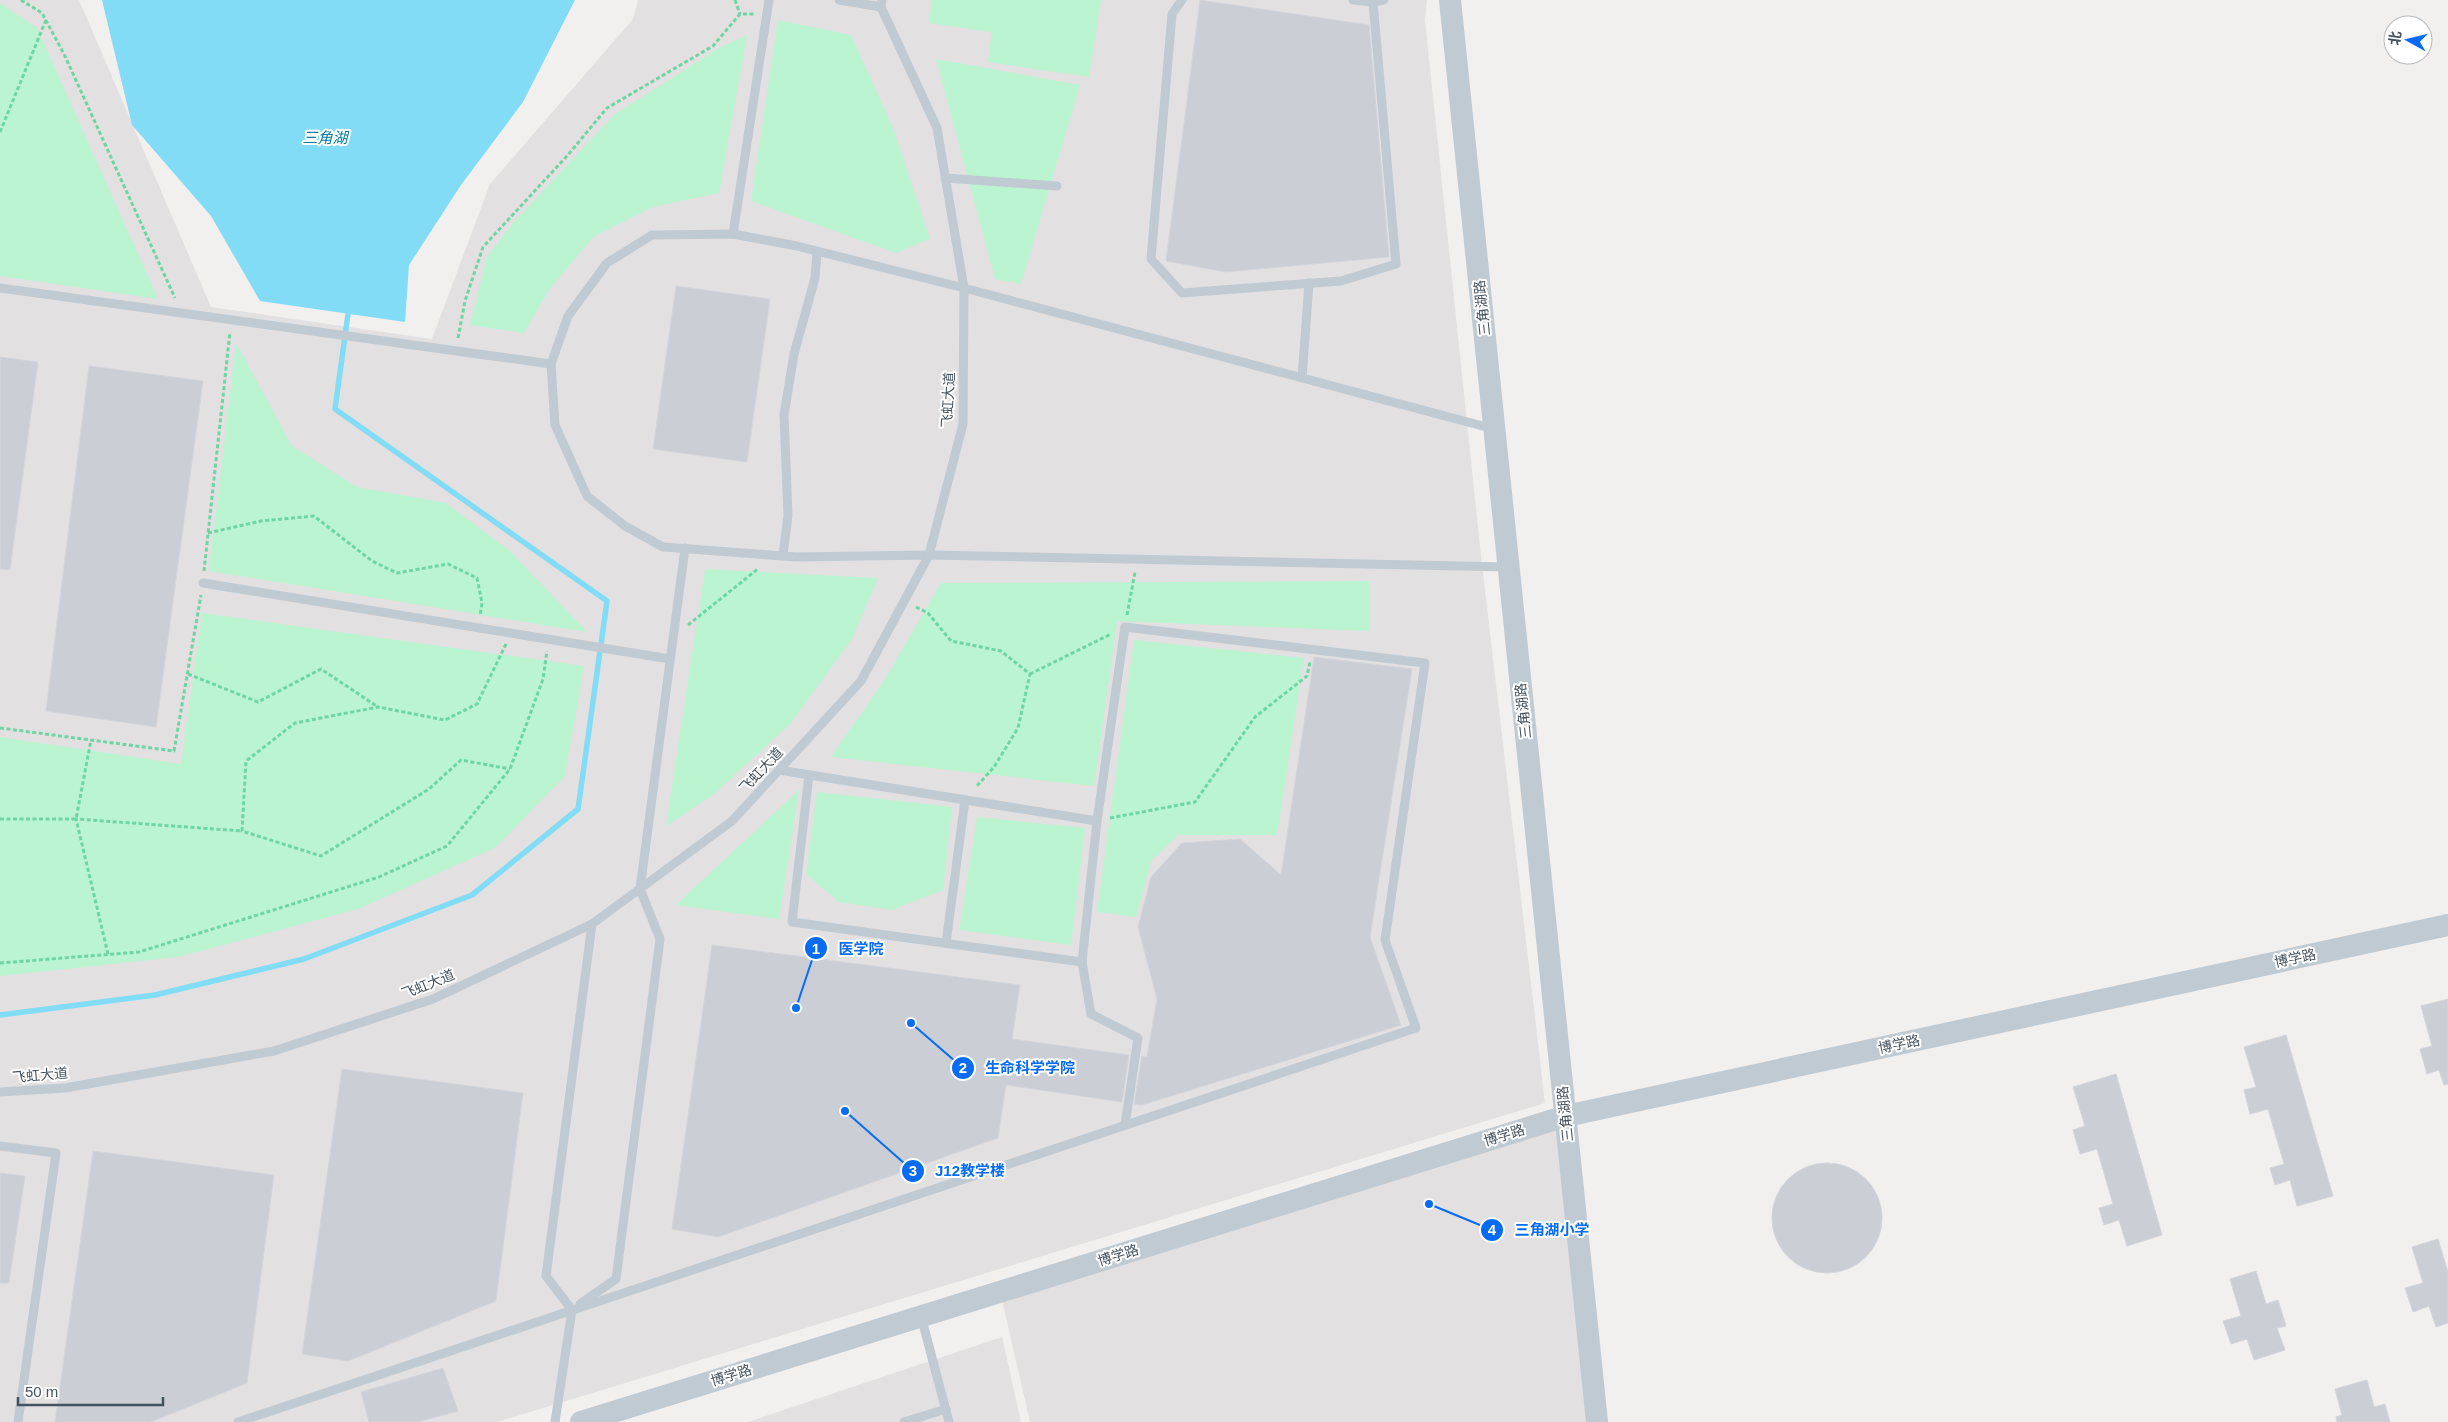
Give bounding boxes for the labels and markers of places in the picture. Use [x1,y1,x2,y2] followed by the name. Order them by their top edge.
[803,933,893,963] callout: 医学院
[950,1053,1085,1083] callout: 生命科学学院
[900,1156,1015,1186] callout: J12教学楼
[1480,1215,1600,1245] callout: 三角湖小学

